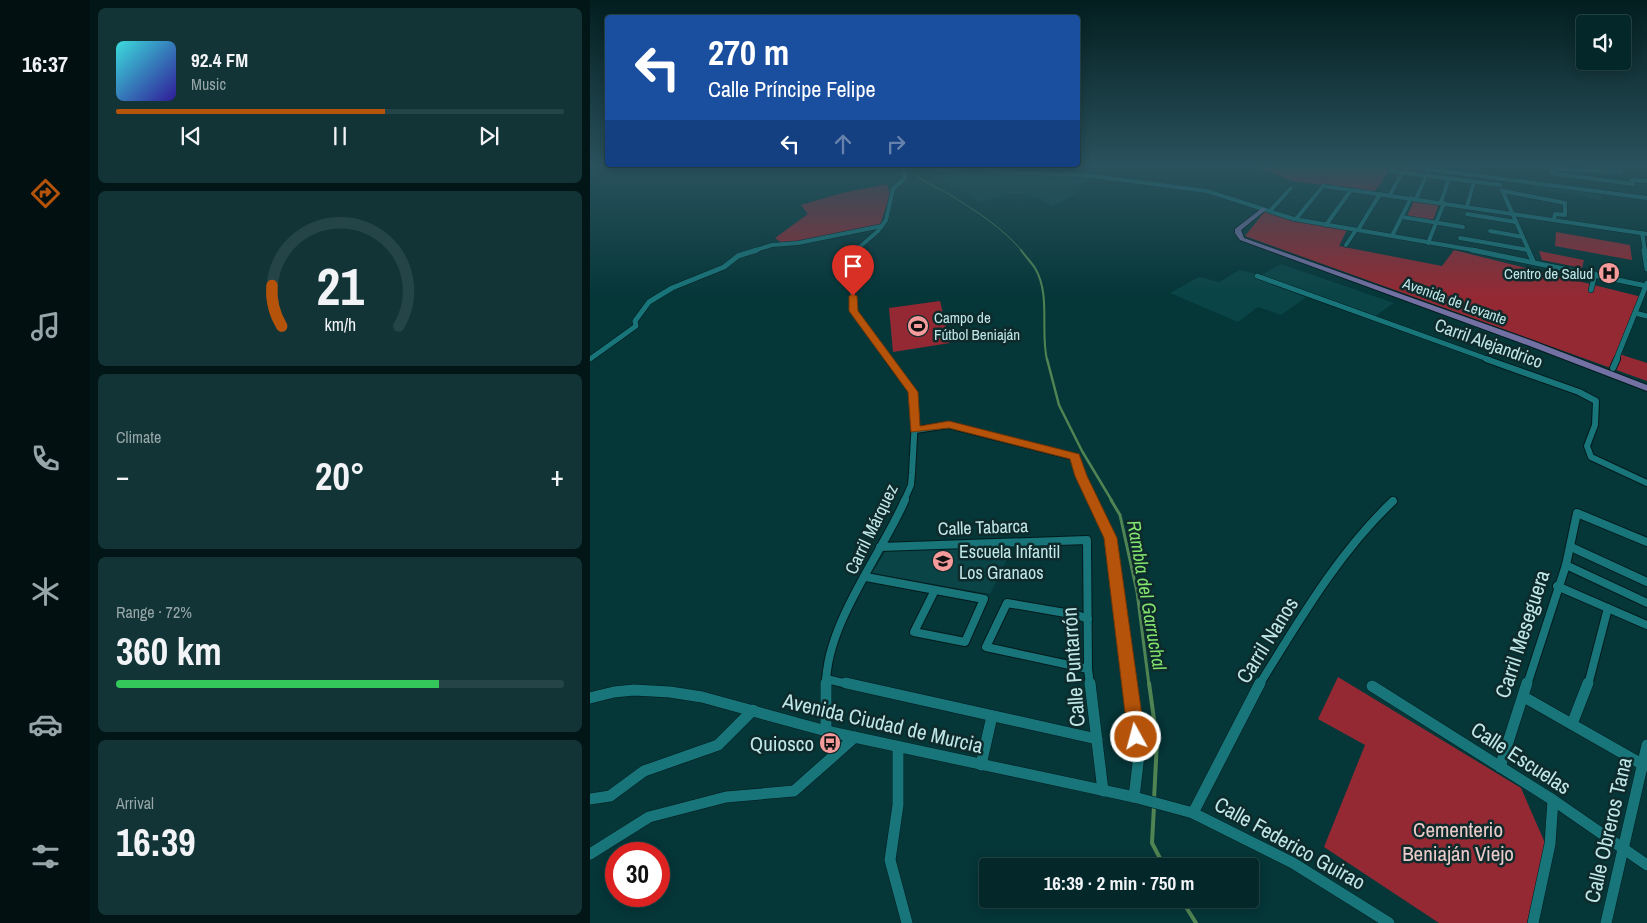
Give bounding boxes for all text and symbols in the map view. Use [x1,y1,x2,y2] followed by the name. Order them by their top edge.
[1576,15,1631,70] map controls
[1576,15,1631,70] button: sound
[708,29,789,76] text: 270 m
[625,35,690,100] icon: left
[191,47,248,73] text: 92.4 FM
[22,49,68,79] text: 16:37
[191,73,226,95] text: Music
[708,74,876,104] text: Calle Príncipe Felipe
[177,122,205,150] icon: previous
[326,122,354,150] icon: pause
[475,122,503,150] icon: next
[776,130,804,158] icon: left
[829,130,857,158] icon: ahead
[882,130,910,158] icon: right
[28,176,63,211] icon: directions
[832,245,874,296] pin
[316,251,364,321] text: 21
[839,252,867,280] icon: arrive
[1597,261,1621,285] hospital icon: Centro de Salud
[1504,263,1593,284] place label: Centro de Salud
[1399,272,1510,330] street label: Avenida de Levante
[934,307,1020,345] place label: Campo de Fútbol Beniaján
[28,309,63,344] icon: music
[1432,312,1546,374] street label: Carril Alejandrico
[324,313,356,337] text: km/h
[906,314,930,338] sports icon: Campo de Fútbol Beniaján
[116,426,161,448] text: Climate
[28,441,63,476] icon: phone
[315,451,365,502] text: 20°
[116,457,129,495] text: −
[551,457,564,495] text: +
[838,480,904,578] street label: Carril Márquez
[937,513,1029,541] street label: Calle Tabarca
[1121,518,1173,672] water label: Rambla del Garruchal
[959,539,1060,585] place label: Escuela Infantil Los Granaos
[931,549,955,573] school or university icon: Escuela Infantil Los Granaos
[1488,566,1556,702] street label: Carril Meseguera
[28,574,63,609] icon: climate
[1229,591,1305,689] street label: Carril Nanos
[116,601,192,623] text: Range · 72%
[1054,606,1092,728] street label: Calle Puntarrón
[116,626,222,677] text: 360 km
[779,686,986,760] street label: Avenida Ciudad de Murcia
[28,707,63,742] icon: car
[1109,710,1161,762] position arrow
[1465,715,1577,801] street label: Calle Escuelas
[750,729,814,758] place label: Quiosco
[818,731,842,755] bus stop icon: Quiosco
[1577,754,1639,906] street label: Calle Obreros Tana
[1209,789,1371,897] street label: Calle Federico Guirao
[116,792,154,814] text: Arrival
[1402,815,1514,868] park label: Cementerio Beniaján Viejo
[116,817,196,868] text: 16:39
[28,839,63,874] icon: filters
[605,842,670,907] speed limit sign: 30
[1044,870,1194,896] text: 16:39 · 2 min · 750 m

